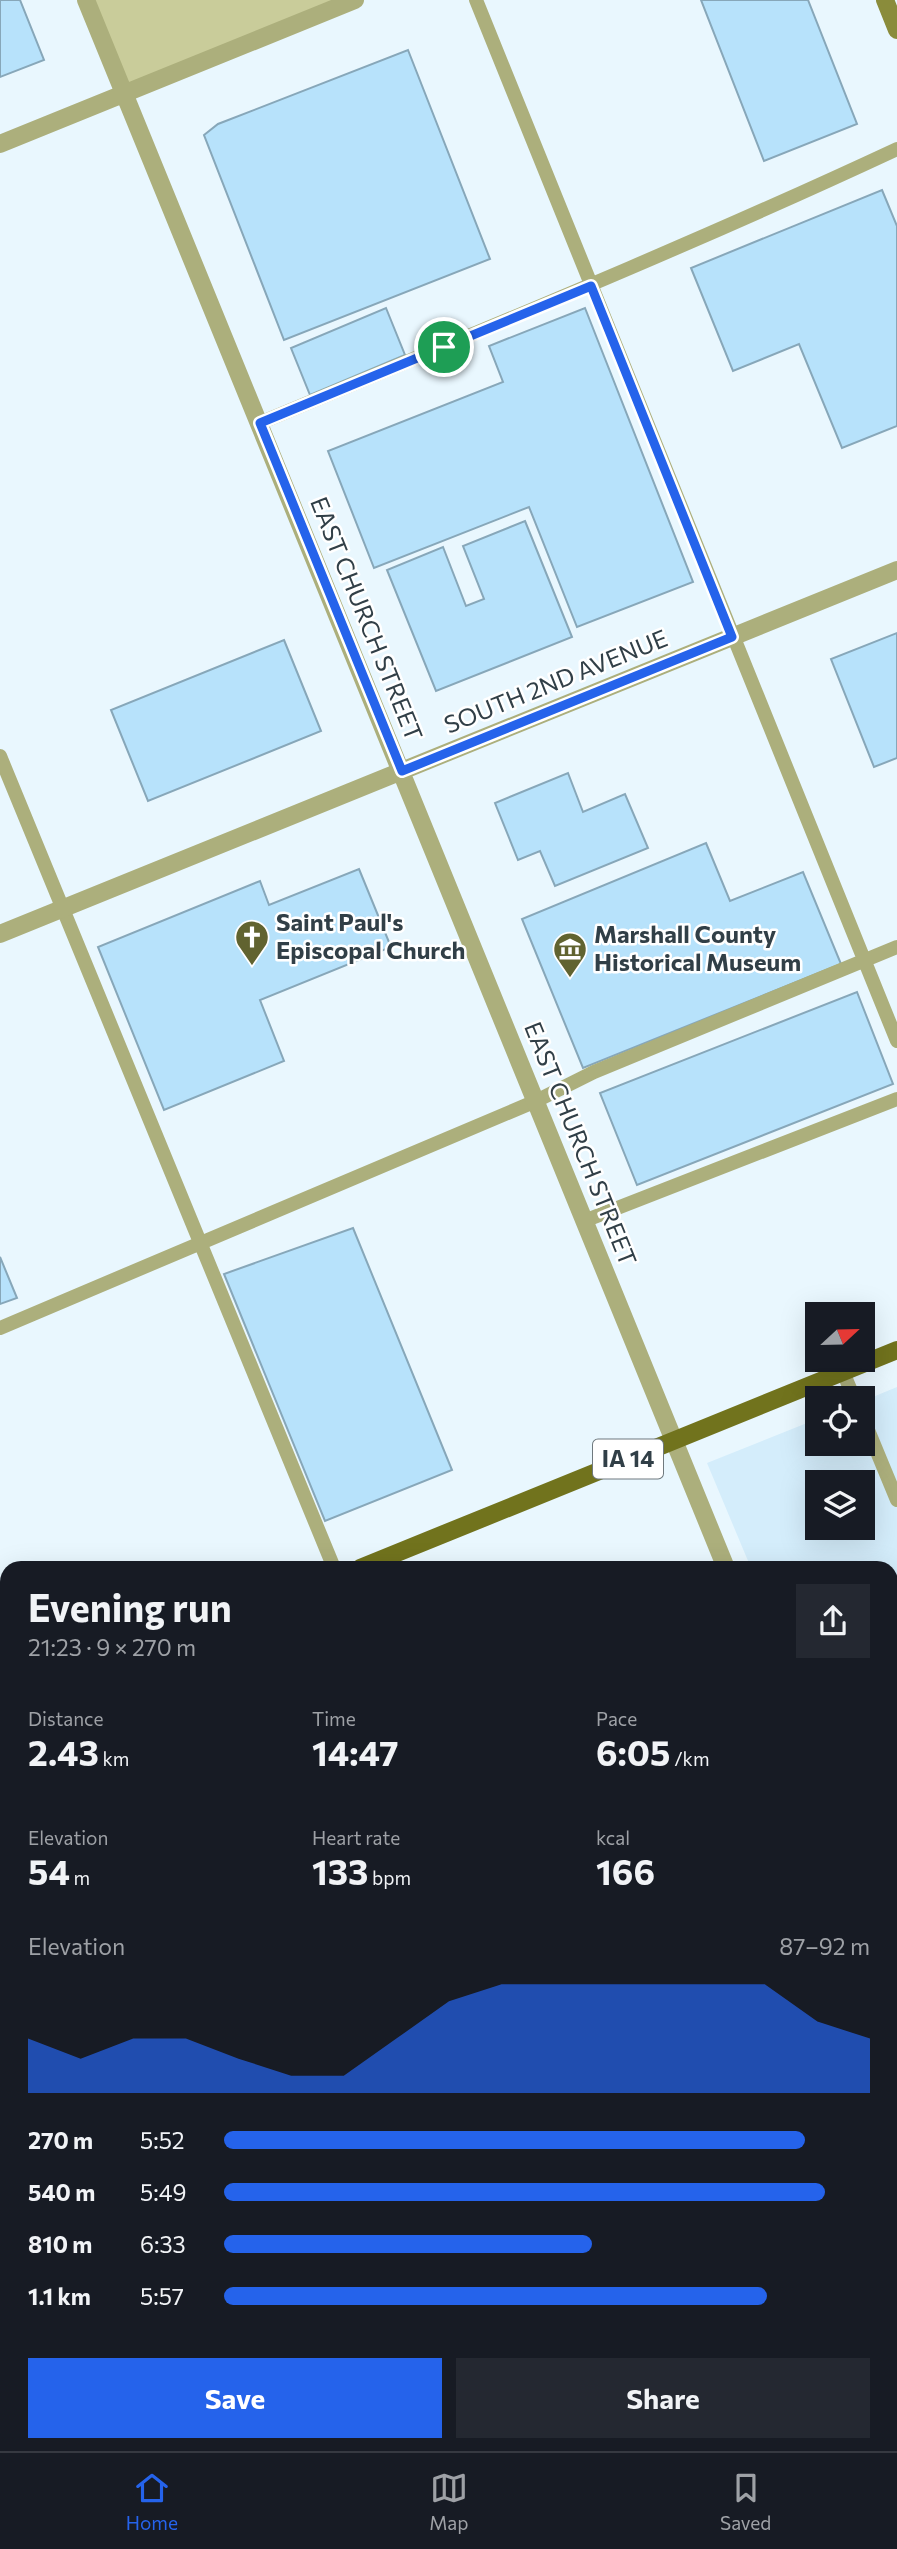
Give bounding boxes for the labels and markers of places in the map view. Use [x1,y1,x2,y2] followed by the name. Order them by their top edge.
[414,317,474,377] pin
[276,907,465,964] place label: Saint Paul's Episcopal Church
[233,918,271,967] church icon: Saint Paul's Episcopal Church
[594,919,801,976] place label: Marshall County Historical Museum
[551,930,589,979] museum icon: Marshall County Historical Museum

